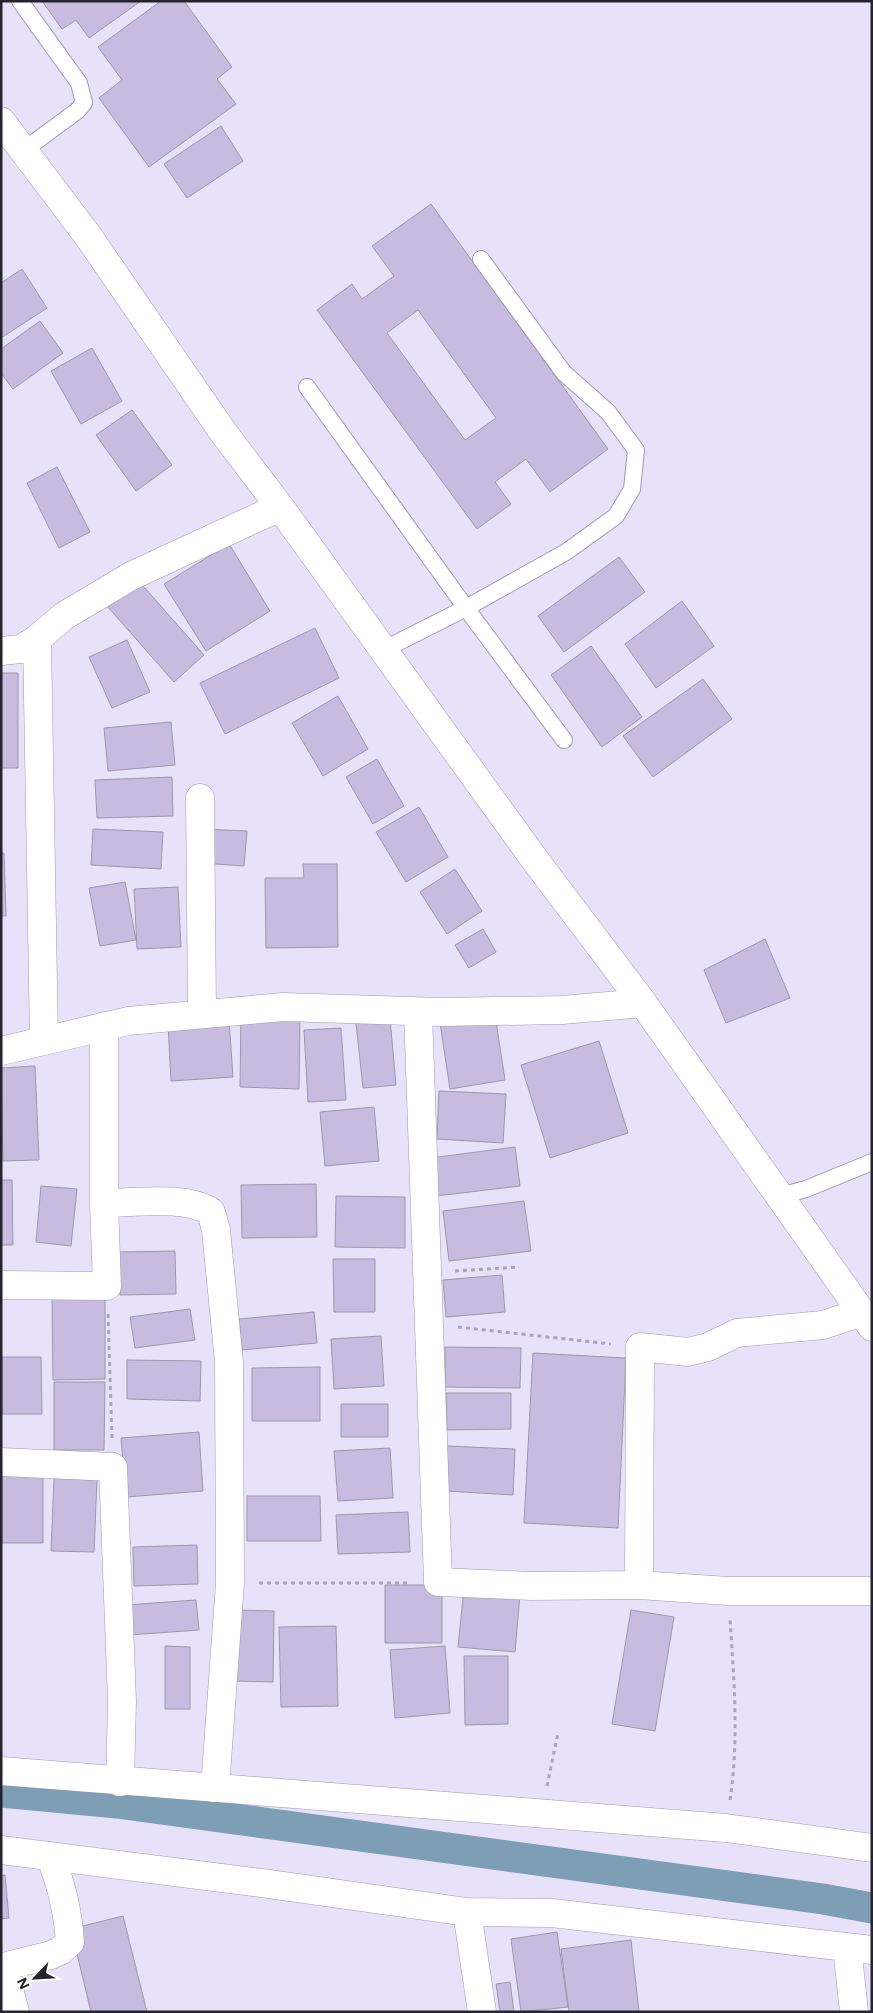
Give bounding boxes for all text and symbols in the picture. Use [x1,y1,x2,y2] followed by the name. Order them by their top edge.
[10,1953,60,2003] north arrow
[14,1975,34,1992] text: N

